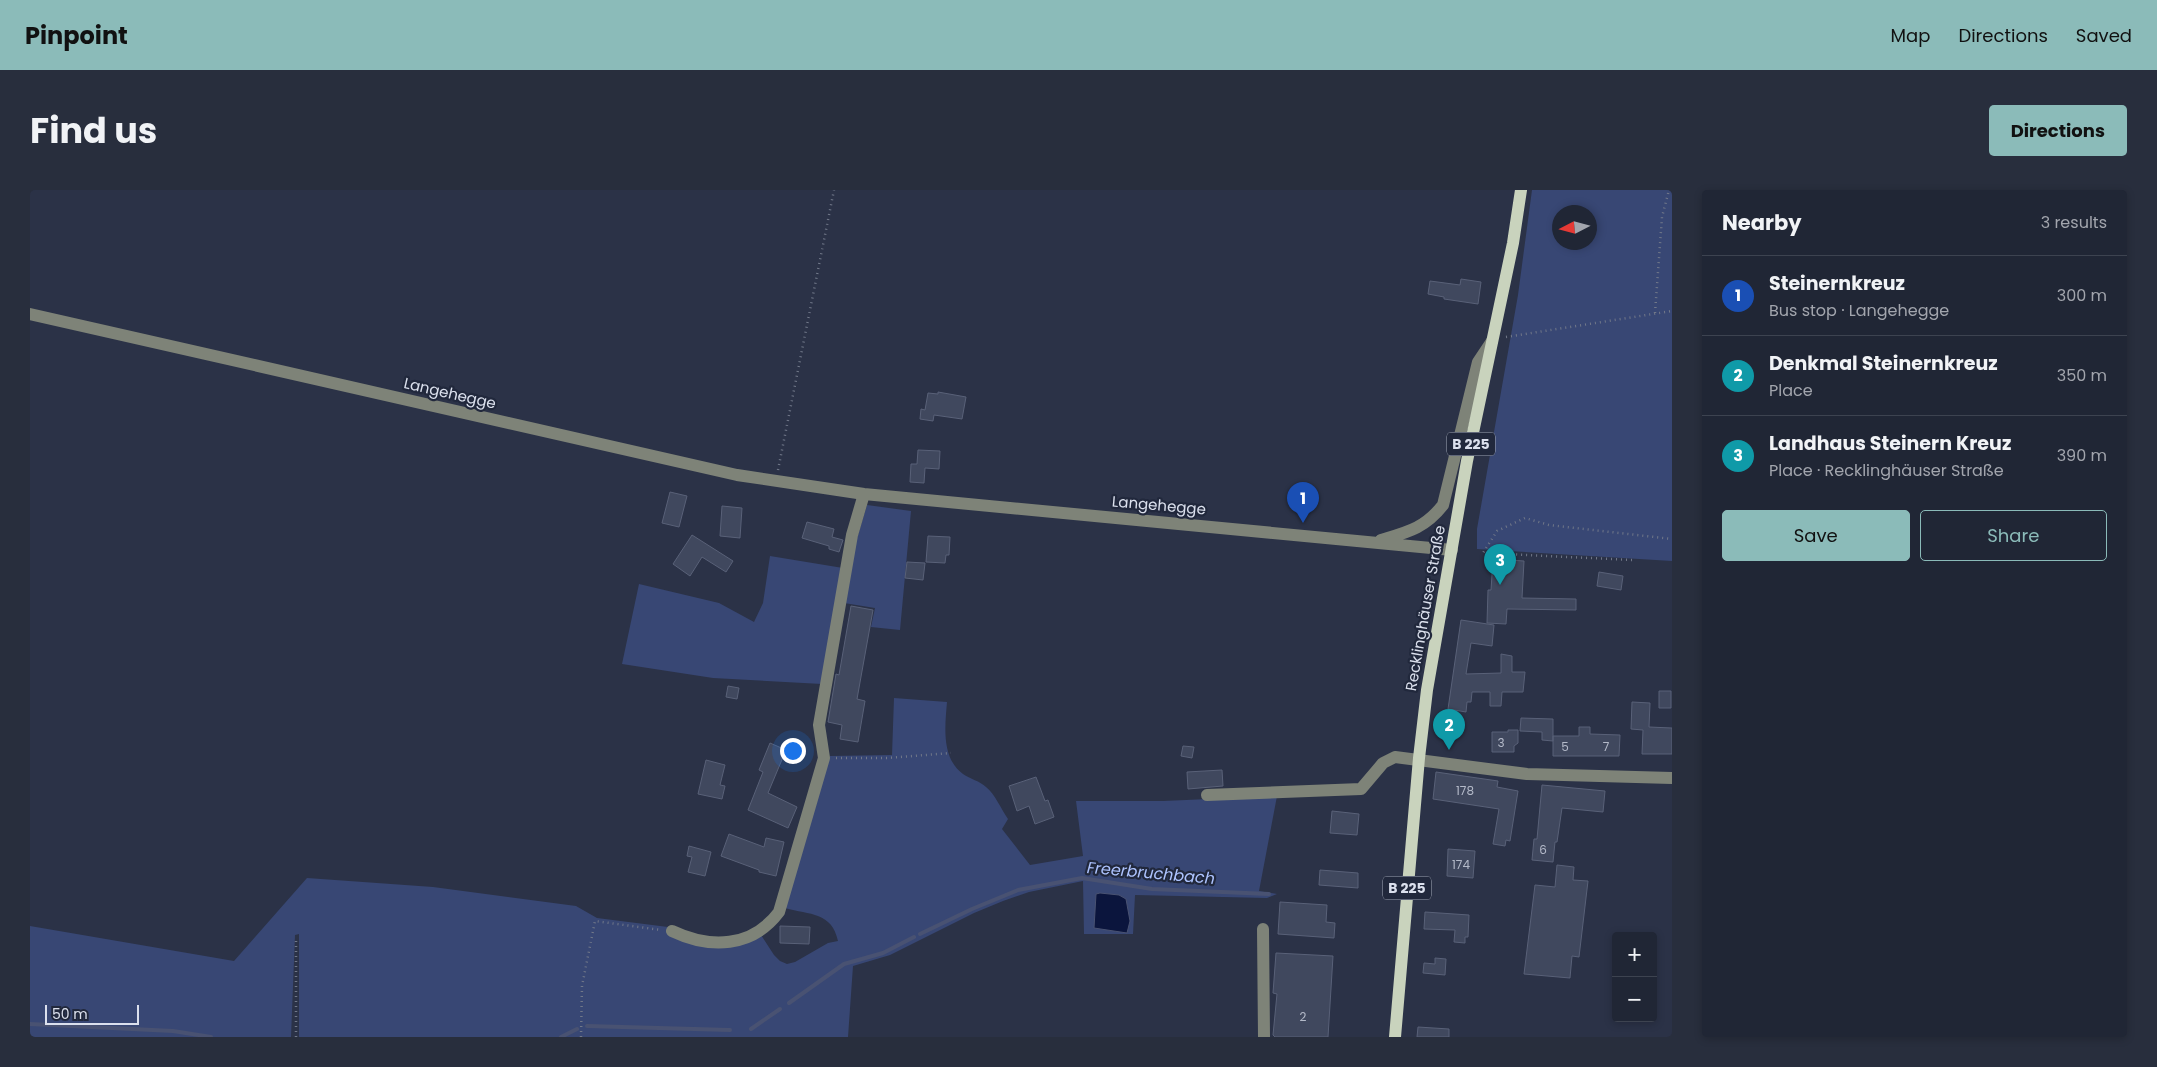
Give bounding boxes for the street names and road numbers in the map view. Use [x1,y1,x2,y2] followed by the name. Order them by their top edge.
[402,372,498,414] street label: Langehegge
[1447,432,1495,456] road number: B 225
[1111,490,1207,520] street label: Langehegge
[1400,523,1450,693] street label: Recklinghäuser Straße
[1383,876,1431,900] road number: B 225

